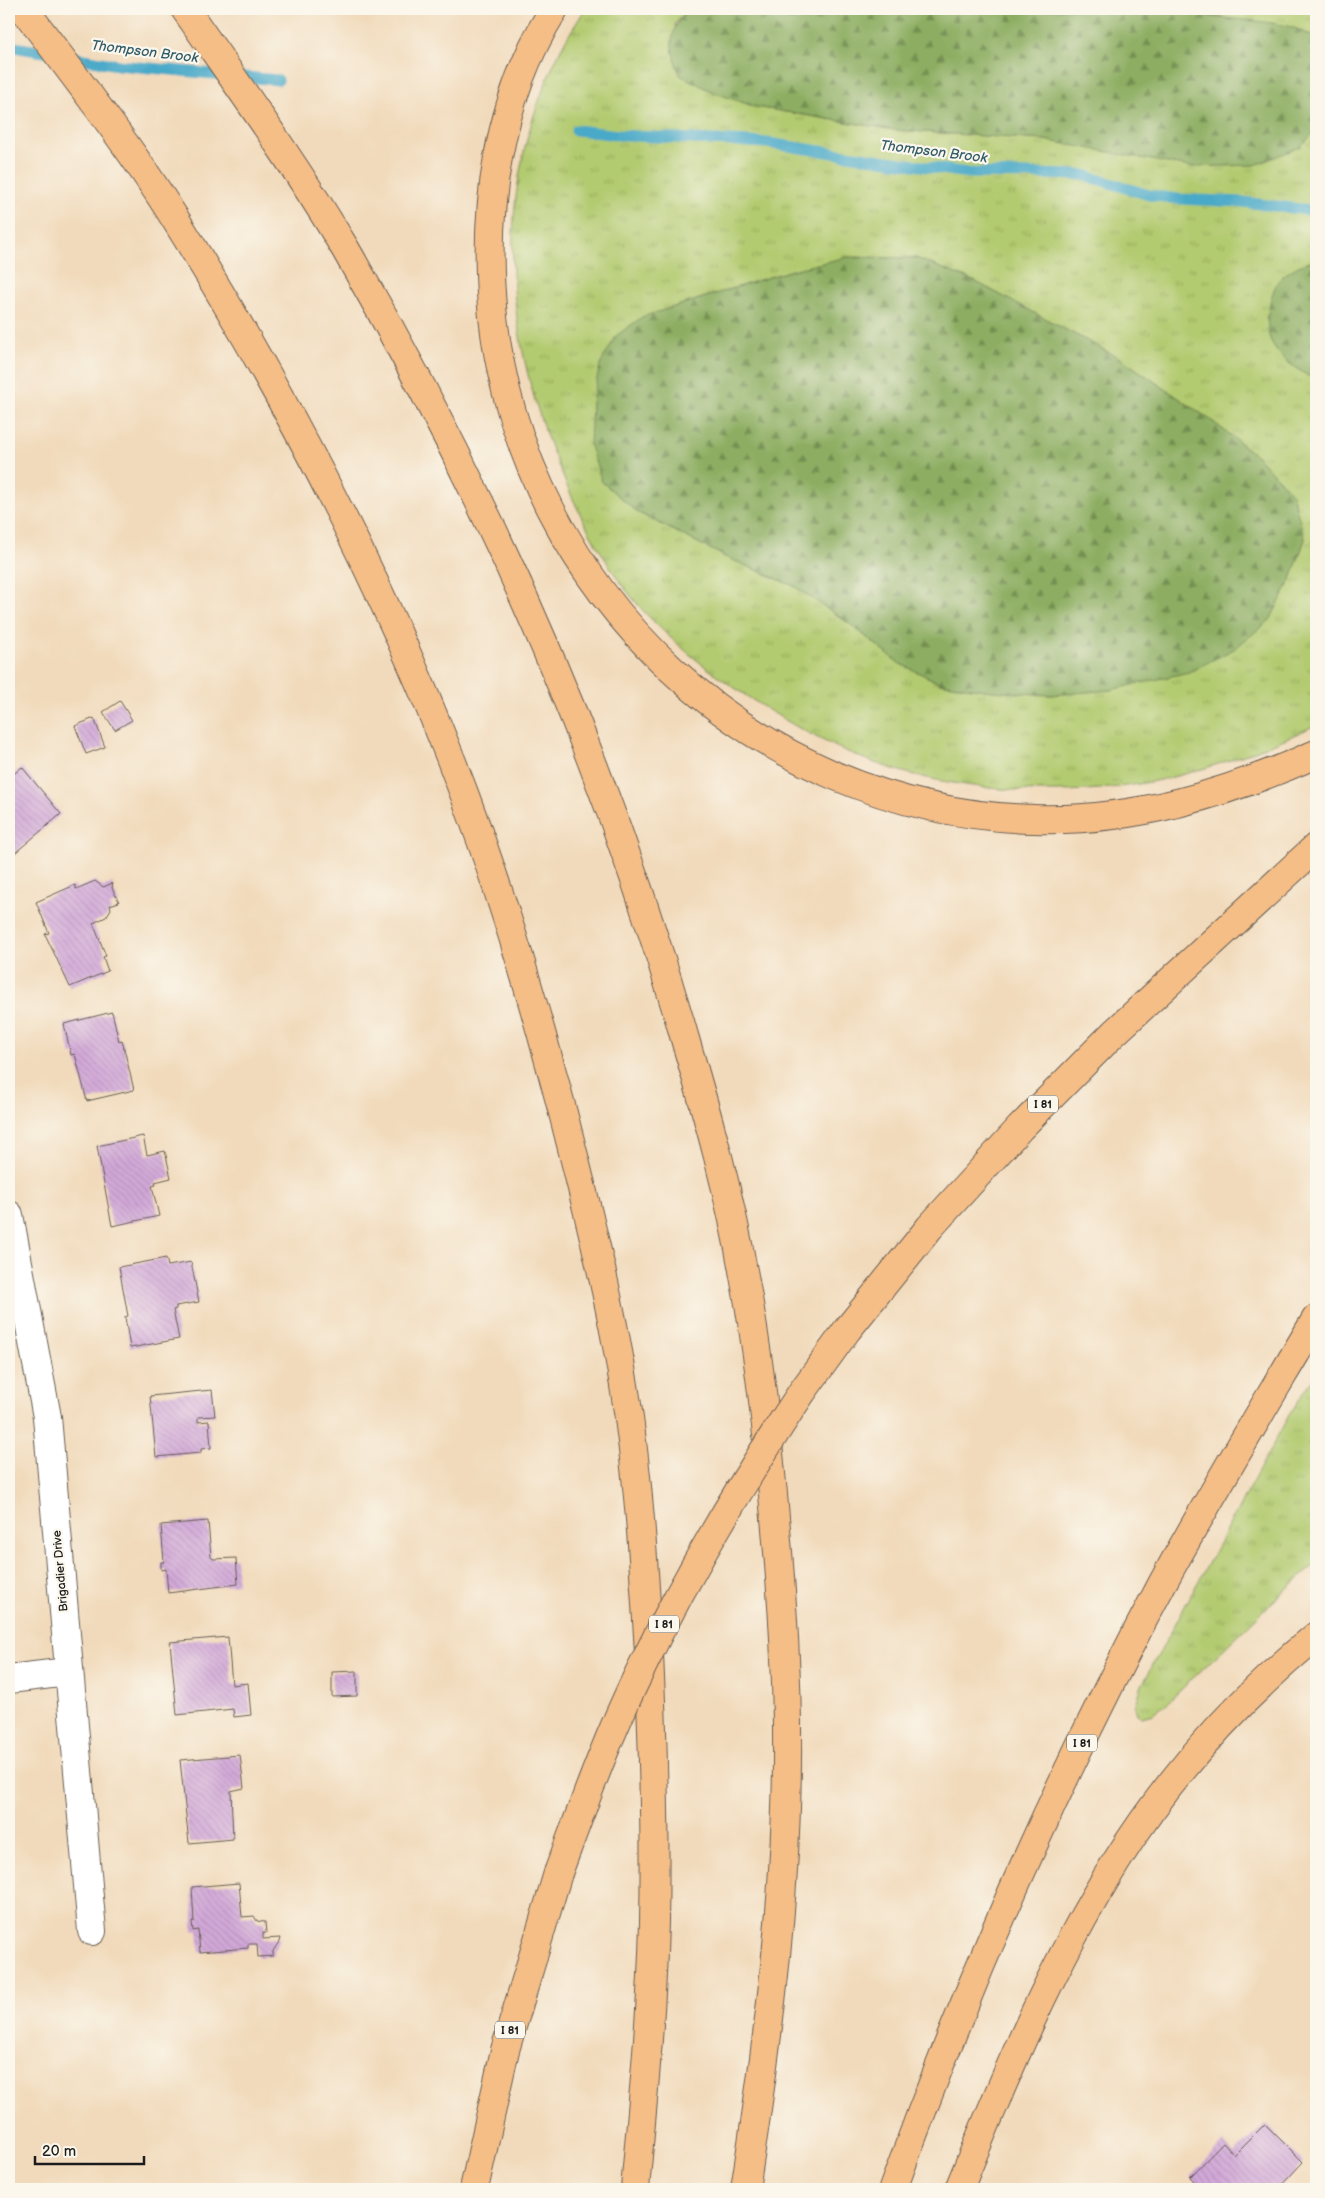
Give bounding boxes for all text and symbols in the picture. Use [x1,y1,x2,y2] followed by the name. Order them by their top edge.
[90,36,201,67] water label: Thompson Brook
[879,136,990,167] water label: Thompson Brook
[1028,1096,1058,1112] road number: I 81
[49,1530,72,1612] street label: Brigadier Drive
[649,1616,679,1632] road number: I 81
[1067,1735,1097,1752] road number: I 81
[495,2022,525,2038] road number: I 81
[35,2133,144,2165] scale bar
[42,2142,76,2161] text: 20 m

